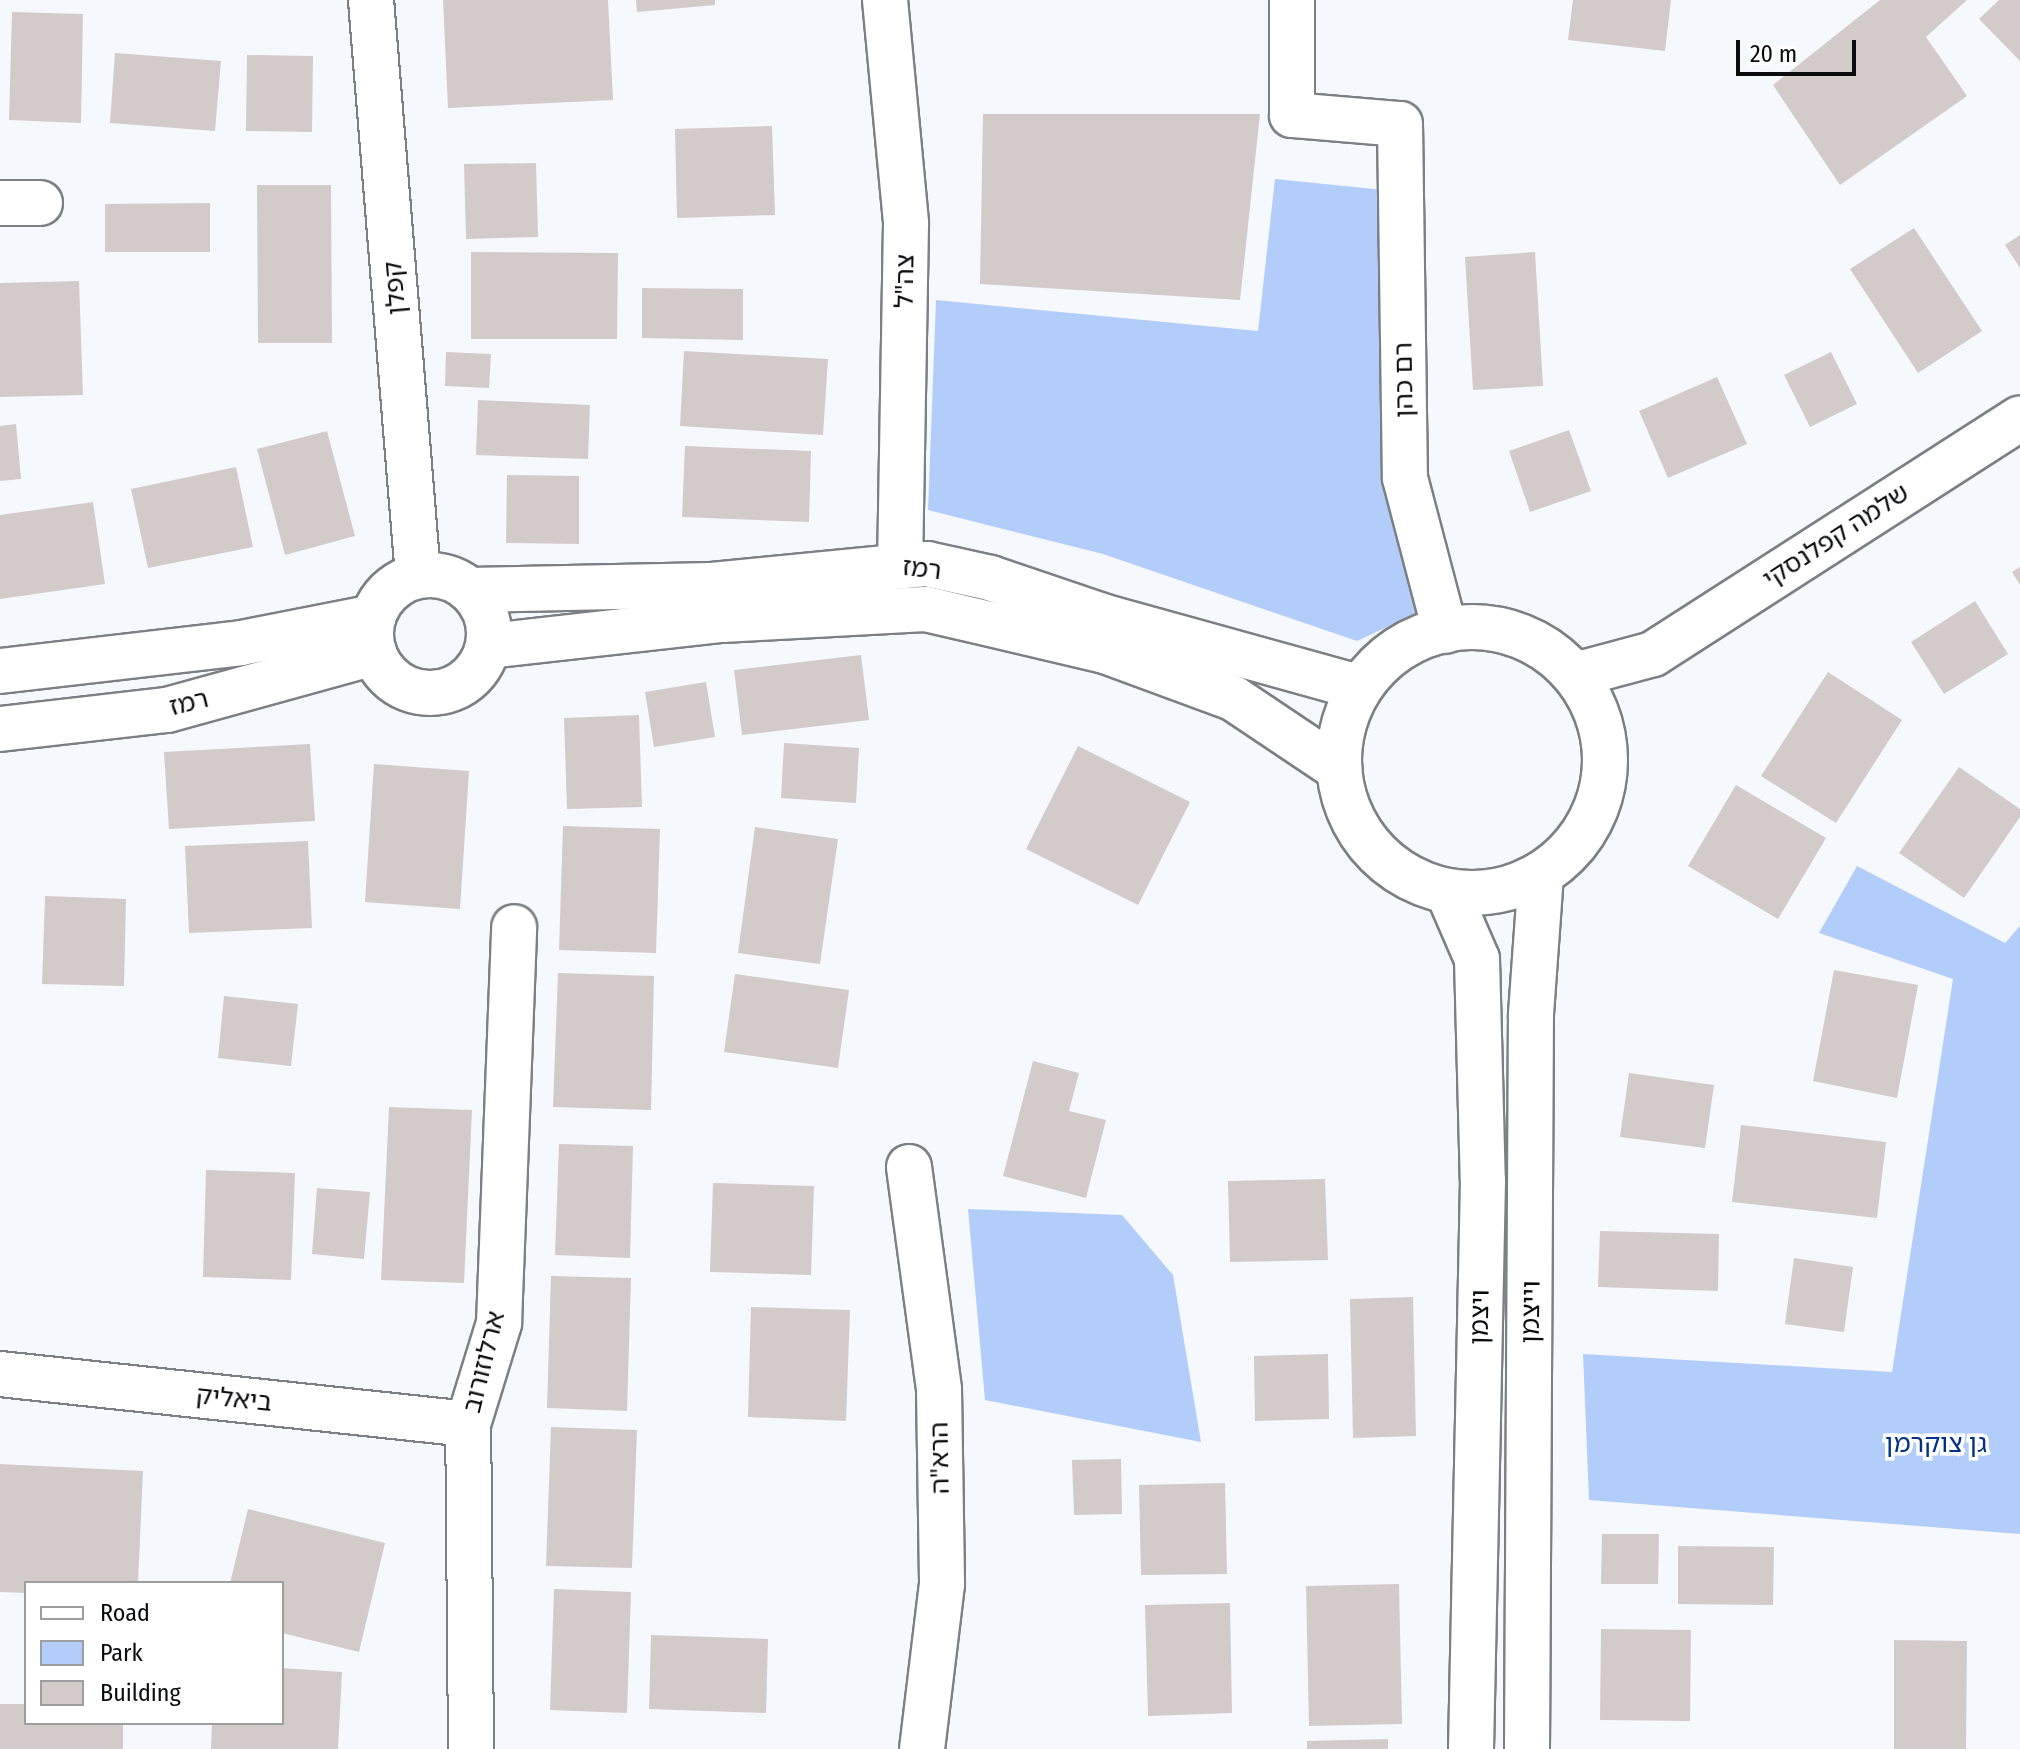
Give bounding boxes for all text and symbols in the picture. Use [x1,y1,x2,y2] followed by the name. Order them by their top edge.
[1740,24,1860,74] scale bar
[1750,40,1797,68] text: 20 m
[889,254,921,308] street label: צה"ל
[377,260,413,316] street label: קפלן
[1388,342,1420,418] street label: רם כהן
[1757,477,1915,595] street label: שלמה קפלנסקי
[901,551,943,587] street label: רמז
[166,683,212,723] street label: רמז
[1515,1280,1547,1344] street label: וייצמן
[1464,1289,1496,1345] street label: ויצמן
[456,1308,512,1416] street label: ארלוזורוב
[194,1379,274,1419] street label: ביאליק
[924,1422,956,1494] street label: הרא"ה
[1885,1428,1987,1460] park label: גן צוקרמן
[24,1581,284,1725] legend
[100,1599,150,1627] text: Road
[100,1639,143,1667] text: Park
[100,1679,181,1707] text: Building

